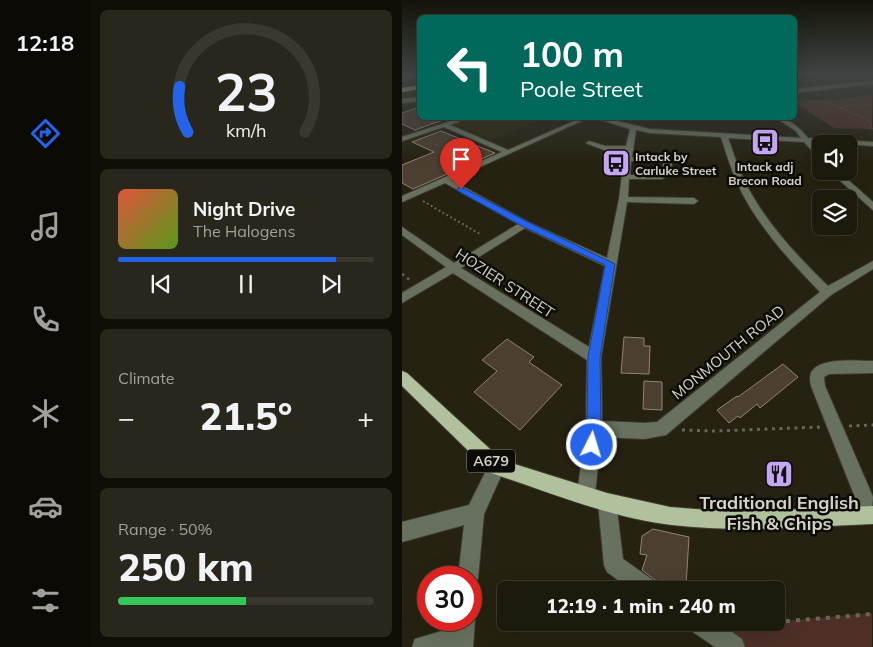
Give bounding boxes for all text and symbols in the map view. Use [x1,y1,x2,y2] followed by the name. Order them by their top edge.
[16,29,74,57] text: 12:18
[520,32,624,76] text: 100 m
[437,35,502,100] icon: left
[215,59,277,124] text: 23
[520,75,643,103] text: Poole Street
[28,116,63,151] icon: directions
[226,119,266,141] text: km/h
[750,127,780,157] bus stop icon: Intack adj Brecon Road
[812,135,857,235] map controls
[812,135,857,180] button: sound
[440,138,482,189] pin
[447,145,475,173] icon: arrive
[601,148,631,178] bus stop icon: Intack by Carluke Street
[635,149,717,178] place label: Intack by Carluke Street
[728,159,802,188] place label: Intack adj Brecon Road
[812,190,857,235] button: layers
[193,197,295,221] text: Night Drive
[28,209,63,244] icon: music
[193,221,295,241] text: The Halogens
[452,244,558,322] street label: HOZIER STREET
[147,270,175,298] icon: previous
[232,270,260,298] icon: pause
[317,270,345,298] icon: next
[668,301,788,403] street label: MONMOUTH ROAD
[28,302,63,337] icon: phone
[118,368,174,388] text: Climate
[200,392,292,440] text: 21.5°
[28,396,63,431] icon: climate
[118,400,135,435] text: −
[357,400,374,435] text: +
[565,418,617,470] position arrow
[467,450,515,472] road number: A679
[764,459,794,489] restaurant icon: Traditional English Fish & Chips
[28,489,63,524] icon: car
[699,491,859,535] place label: Traditional English Fish & Chips
[118,519,213,539] text: Range · 50%
[118,543,254,591] text: 250 km
[417,566,482,631] speed limit sign: 30
[28,583,63,618] icon: filters
[546,594,736,618] text: 12:19 · 1 min · 240 m

